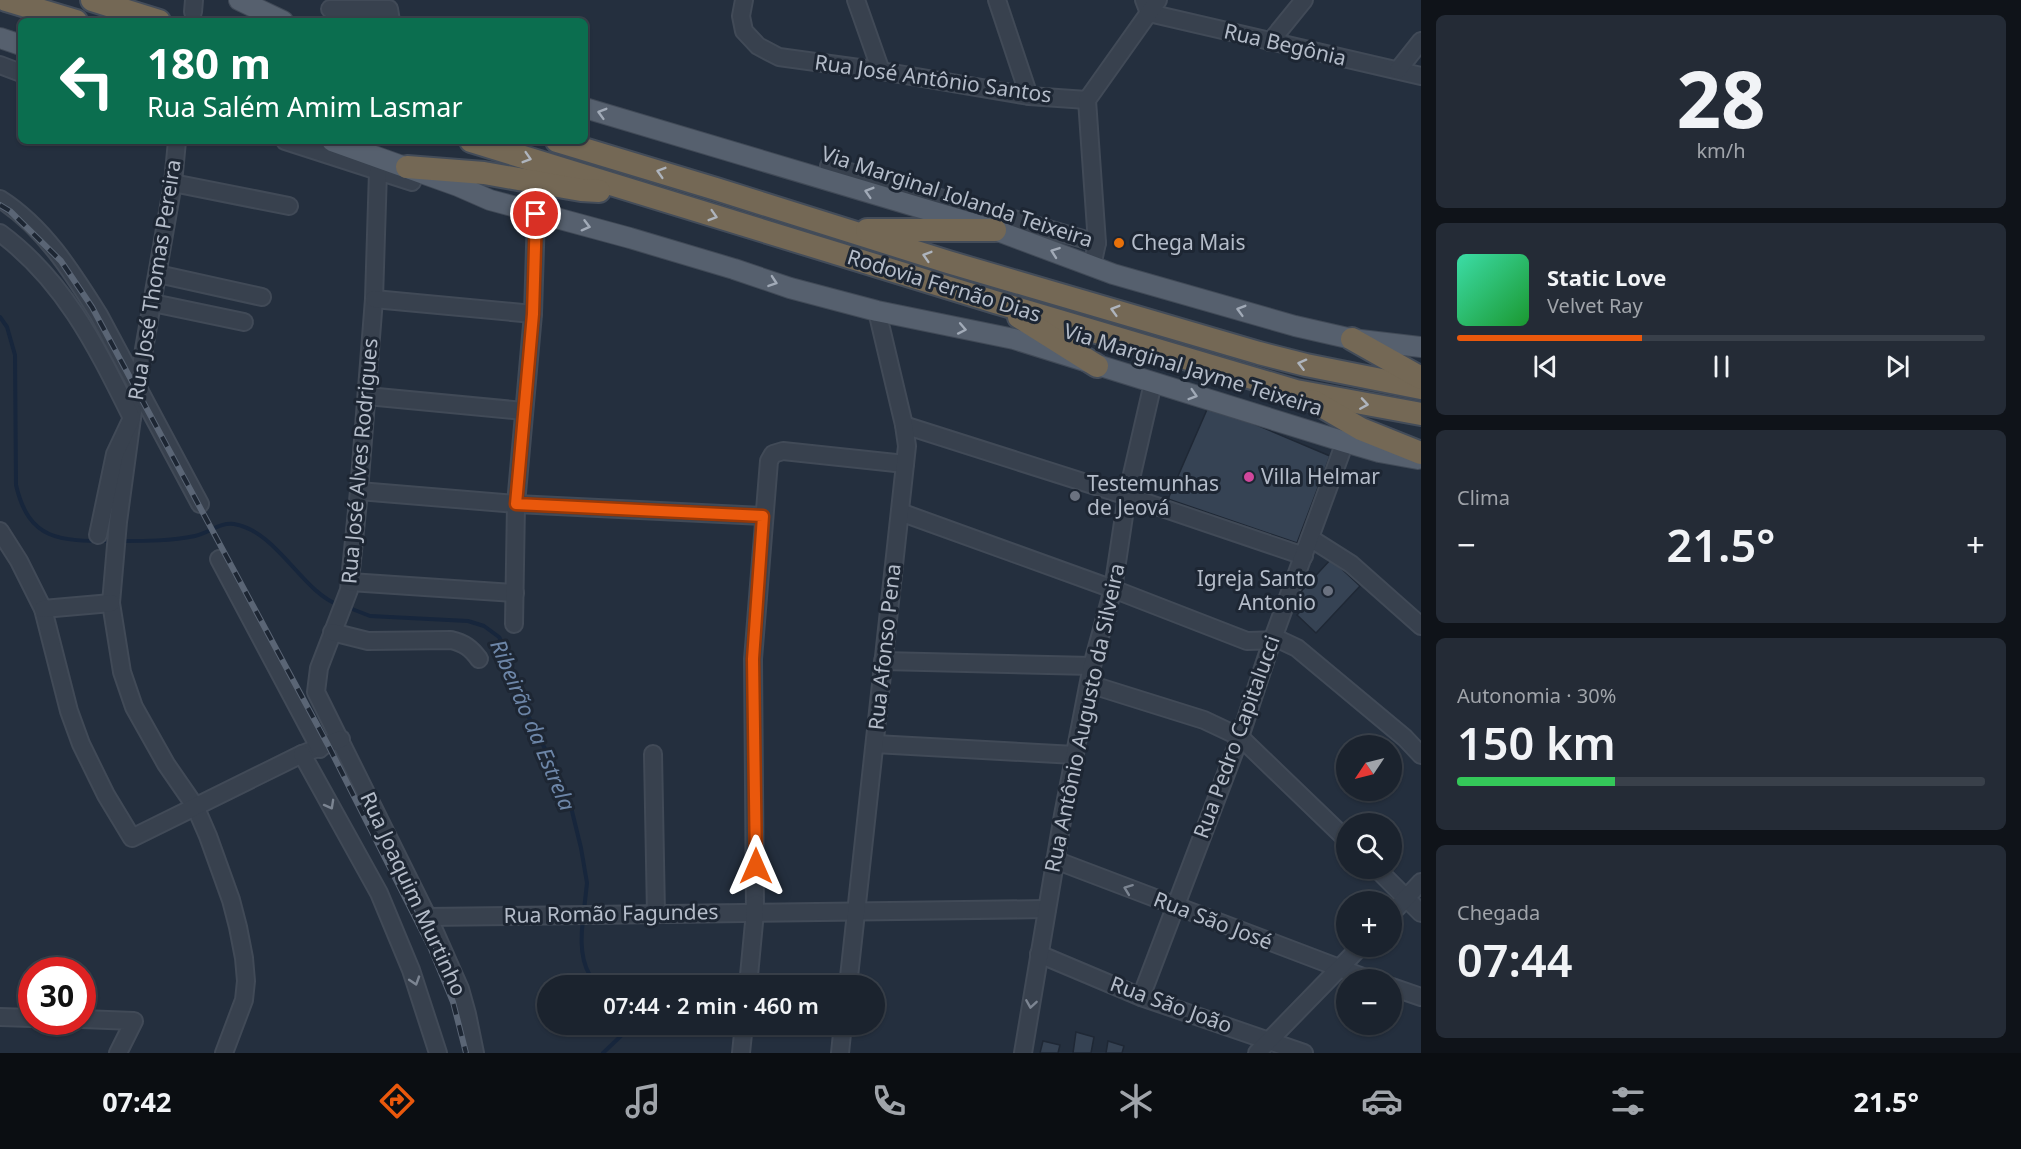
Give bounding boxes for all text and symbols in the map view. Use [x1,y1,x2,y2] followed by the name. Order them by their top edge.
[1221,16,1349,72] street label: Rua Begônia
[147,34,271,91] text: 180 m
[48,42,126,120] icon: left
[1676,45,1766,151] text: 28
[813,48,1053,109] street label: Rua José Antônio Santos
[147,88,463,125] text: Rua Salém Amim Lasmar
[597,108,608,120] one-way arrow
[1696,137,1746,164] text: km/h
[818,139,1097,253] street label: Via Marginal Iolanda Teixeira
[521,151,532,163] one-way arrow
[121,157,187,402] street label: Rua José Thomas Pereira
[656,167,667,179] one-way arrow
[864,187,875,199] one-way arrow
[510,188,561,239] pin
[519,197,552,230] icon: arrive
[707,209,718,221] one-way arrow
[581,219,591,232] one-way arrow
[1131,228,1246,256] place label: Chega Mais
[1112,236,1126,250] marker: Chega Mais
[844,242,1045,328] street label: Rodovia Fernão Dias
[1050,247,1060,260] one-way arrow
[922,251,933,263] one-way arrow
[1547,262,1666,292] text: Static Love
[767,275,777,288] one-way arrow
[1547,292,1643,319] text: Velvet Ray
[1110,305,1121,317] one-way arrow
[1236,305,1246,318] one-way arrow
[1061,316,1326,422] street label: Via Marginal Jayme Teixeira
[956,322,966,335] one-way arrow
[334,337,384,585] street label: Rua José Alves Rodrigues
[1529,350,1562,383] icon: previous
[1705,350,1738,383] icon: pause
[1881,350,1914,383] icon: next
[1297,358,1307,371] one-way arrow
[1187,388,1198,400] one-way arrow
[1359,398,1368,410] one-way arrow
[1261,462,1380,490] place label: Villa Helmar
[1087,469,1219,521] place label: Testemunhas de Jeová
[1242,470,1256,484] marker: Villa Helmar
[1457,484,1510,511] text: Clima
[1068,489,1082,503] marker: Testemunhas de Jeová
[1667,514,1775,575] text: 21.5°
[1457,522,1476,567] text: −
[1966,522,1985,567] text: +
[1038,561,1130,875] street label: Rua Antônio Augusto da Silveira
[861,562,907,731] street label: Rua Afonso Pena
[1197,564,1316,616] place label: Igreja Santo Antonio
[1321,584,1335,598] marker: Igreja Santo Antonio
[1186,631,1286,842] street label: Rua Pedro Capitalucci
[484,634,584,815] water label: Ribeirão da Estrela
[1457,682,1616,709] text: Autonomia · 30%
[1457,712,1616,773] text: 150 km
[1336,735,1402,801] north arrow
[1336,735,1402,1035] map controls
[354,787,474,1000] street label: Rua Joaquim Murtinho
[323,799,334,810] one-way arrow
[1336,813,1402,879] button: search
[724,834,788,898] position arrow
[1123,884,1134,896] one-way arrow
[1150,885,1277,956] street label: Rua São José
[1336,891,1402,957] button: +
[503,897,719,929] street label: Rua Romão Fagundes
[1457,899,1540,926] text: Chegada
[1457,929,1572,990] text: 07:44
[18,957,96,1035] speed limit sign: 30
[1107,969,1236,1039] street label: Rua São João
[1336,969,1402,1035] button: −
[407,975,420,986] one-way arrow
[603,990,819,1020] text: 07:44 · 2 min · 460 m
[1025,998,1038,1008] one-way arrow
[376,1080,418,1122] icon: directions
[622,1080,664,1122] icon: music
[868,1080,910,1122] icon: phone
[1115,1080,1157,1122] icon: climate
[1361,1080,1403,1122] icon: car
[1607,1080,1649,1122] icon: filters
[102,1083,172,1120] text: 07:42
[1853,1083,1919,1120] text: 21.5°

